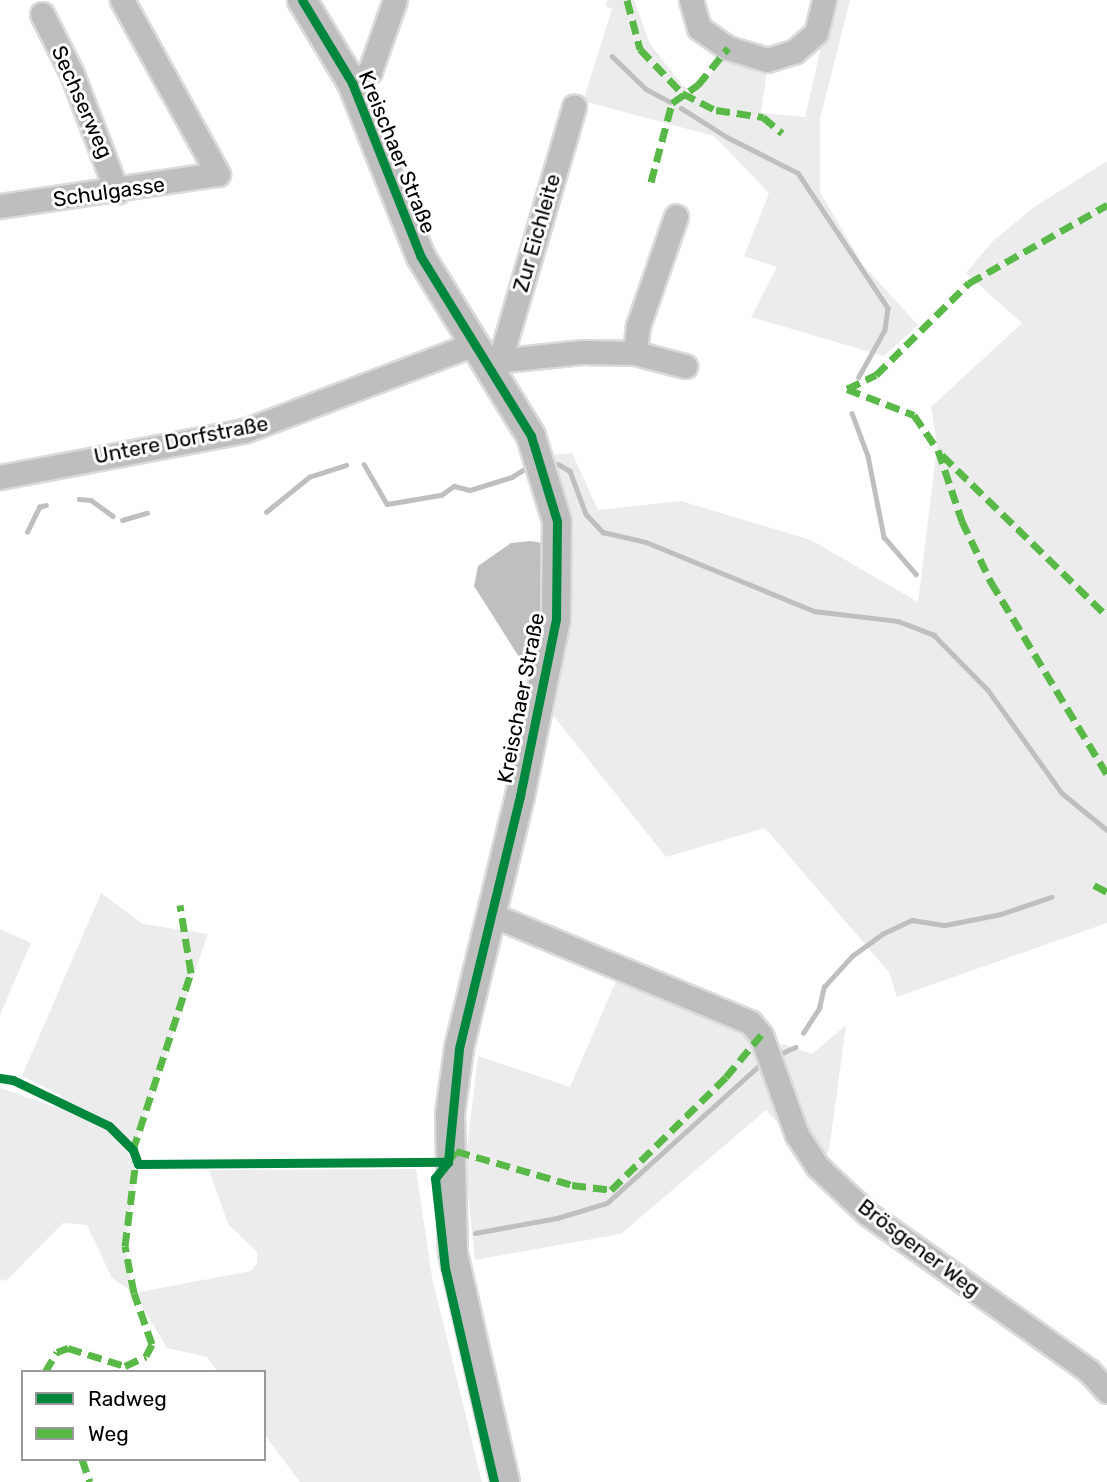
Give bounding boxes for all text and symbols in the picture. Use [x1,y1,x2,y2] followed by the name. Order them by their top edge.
[46,42,118,162] street label: Sechserweg
[353,67,441,237] street label: Kreischaer Straße
[508,171,566,295] street label: Zur Eichleite
[52,172,166,212] street label: Schulgasse
[92,411,270,469] street label: Untere Dorfstraße
[492,610,550,786] street label: Kreischaer Straße
[853,1194,985,1302] street label: Brösgener Weg
[21,1370,266,1461] legend
[88,1386,167,1411] text: Radweg
[88,1421,129,1446] text: Weg

